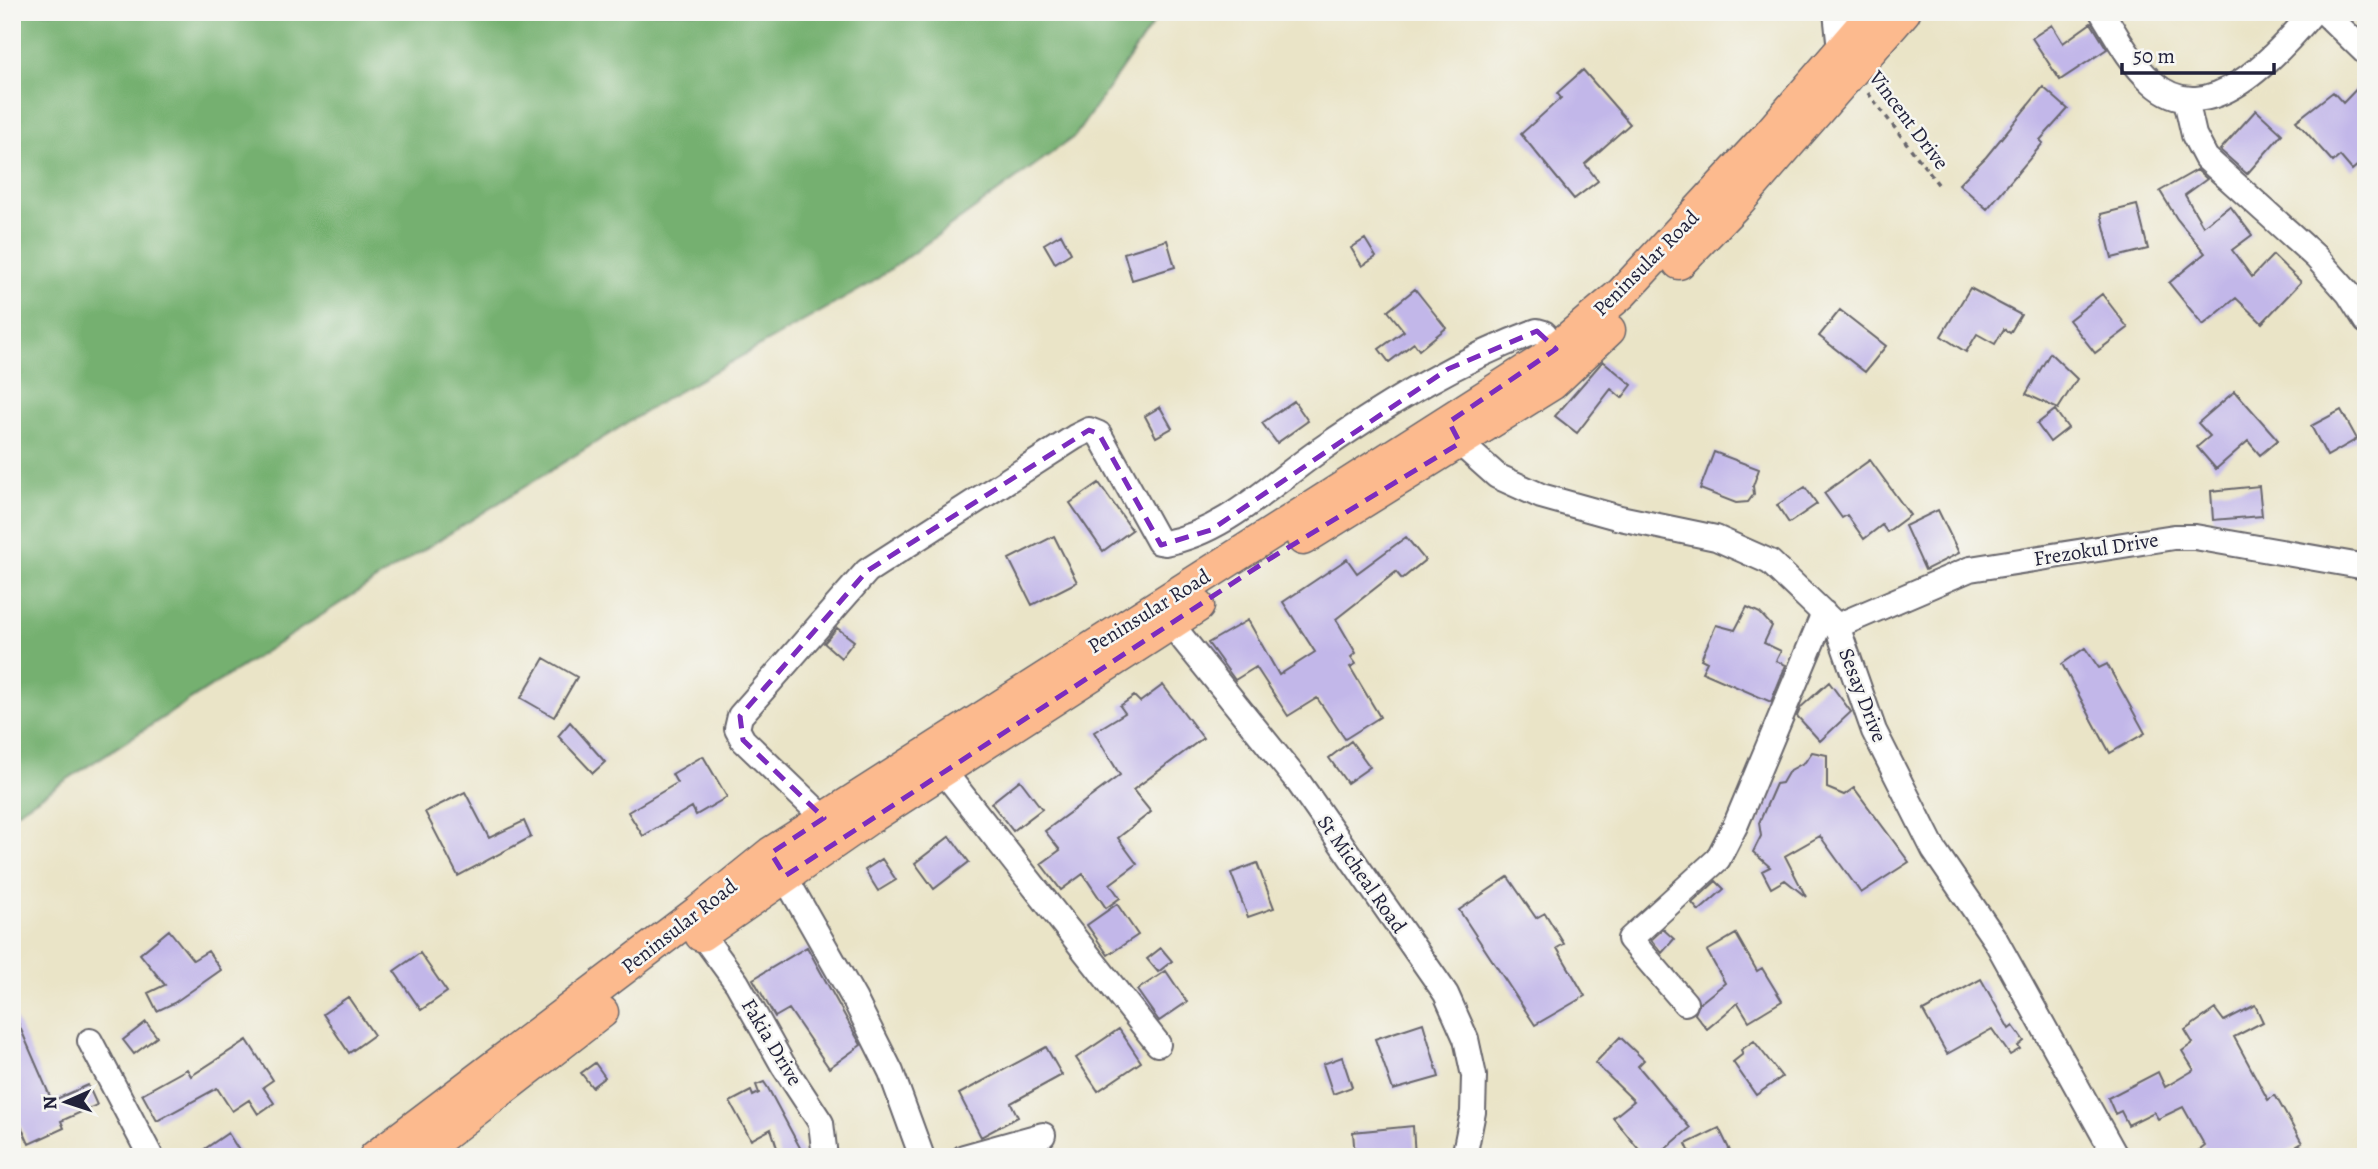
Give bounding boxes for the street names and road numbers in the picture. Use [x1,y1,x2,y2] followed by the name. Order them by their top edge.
[1862,64,1955,175] street label: Vincent Drive
[1587,203,1706,322] street label: Peninsular Road
[2032,525,2160,573] street label: Frezokul Drive
[1082,562,1216,660] street label: Peninsular Road
[1832,644,1894,746] street label: Sesay Drive
[1311,809,1413,939] street label: St Micheal Road
[615,872,743,980] street label: Peninsular Road
[735,993,809,1091] street label: Fakia Drive

